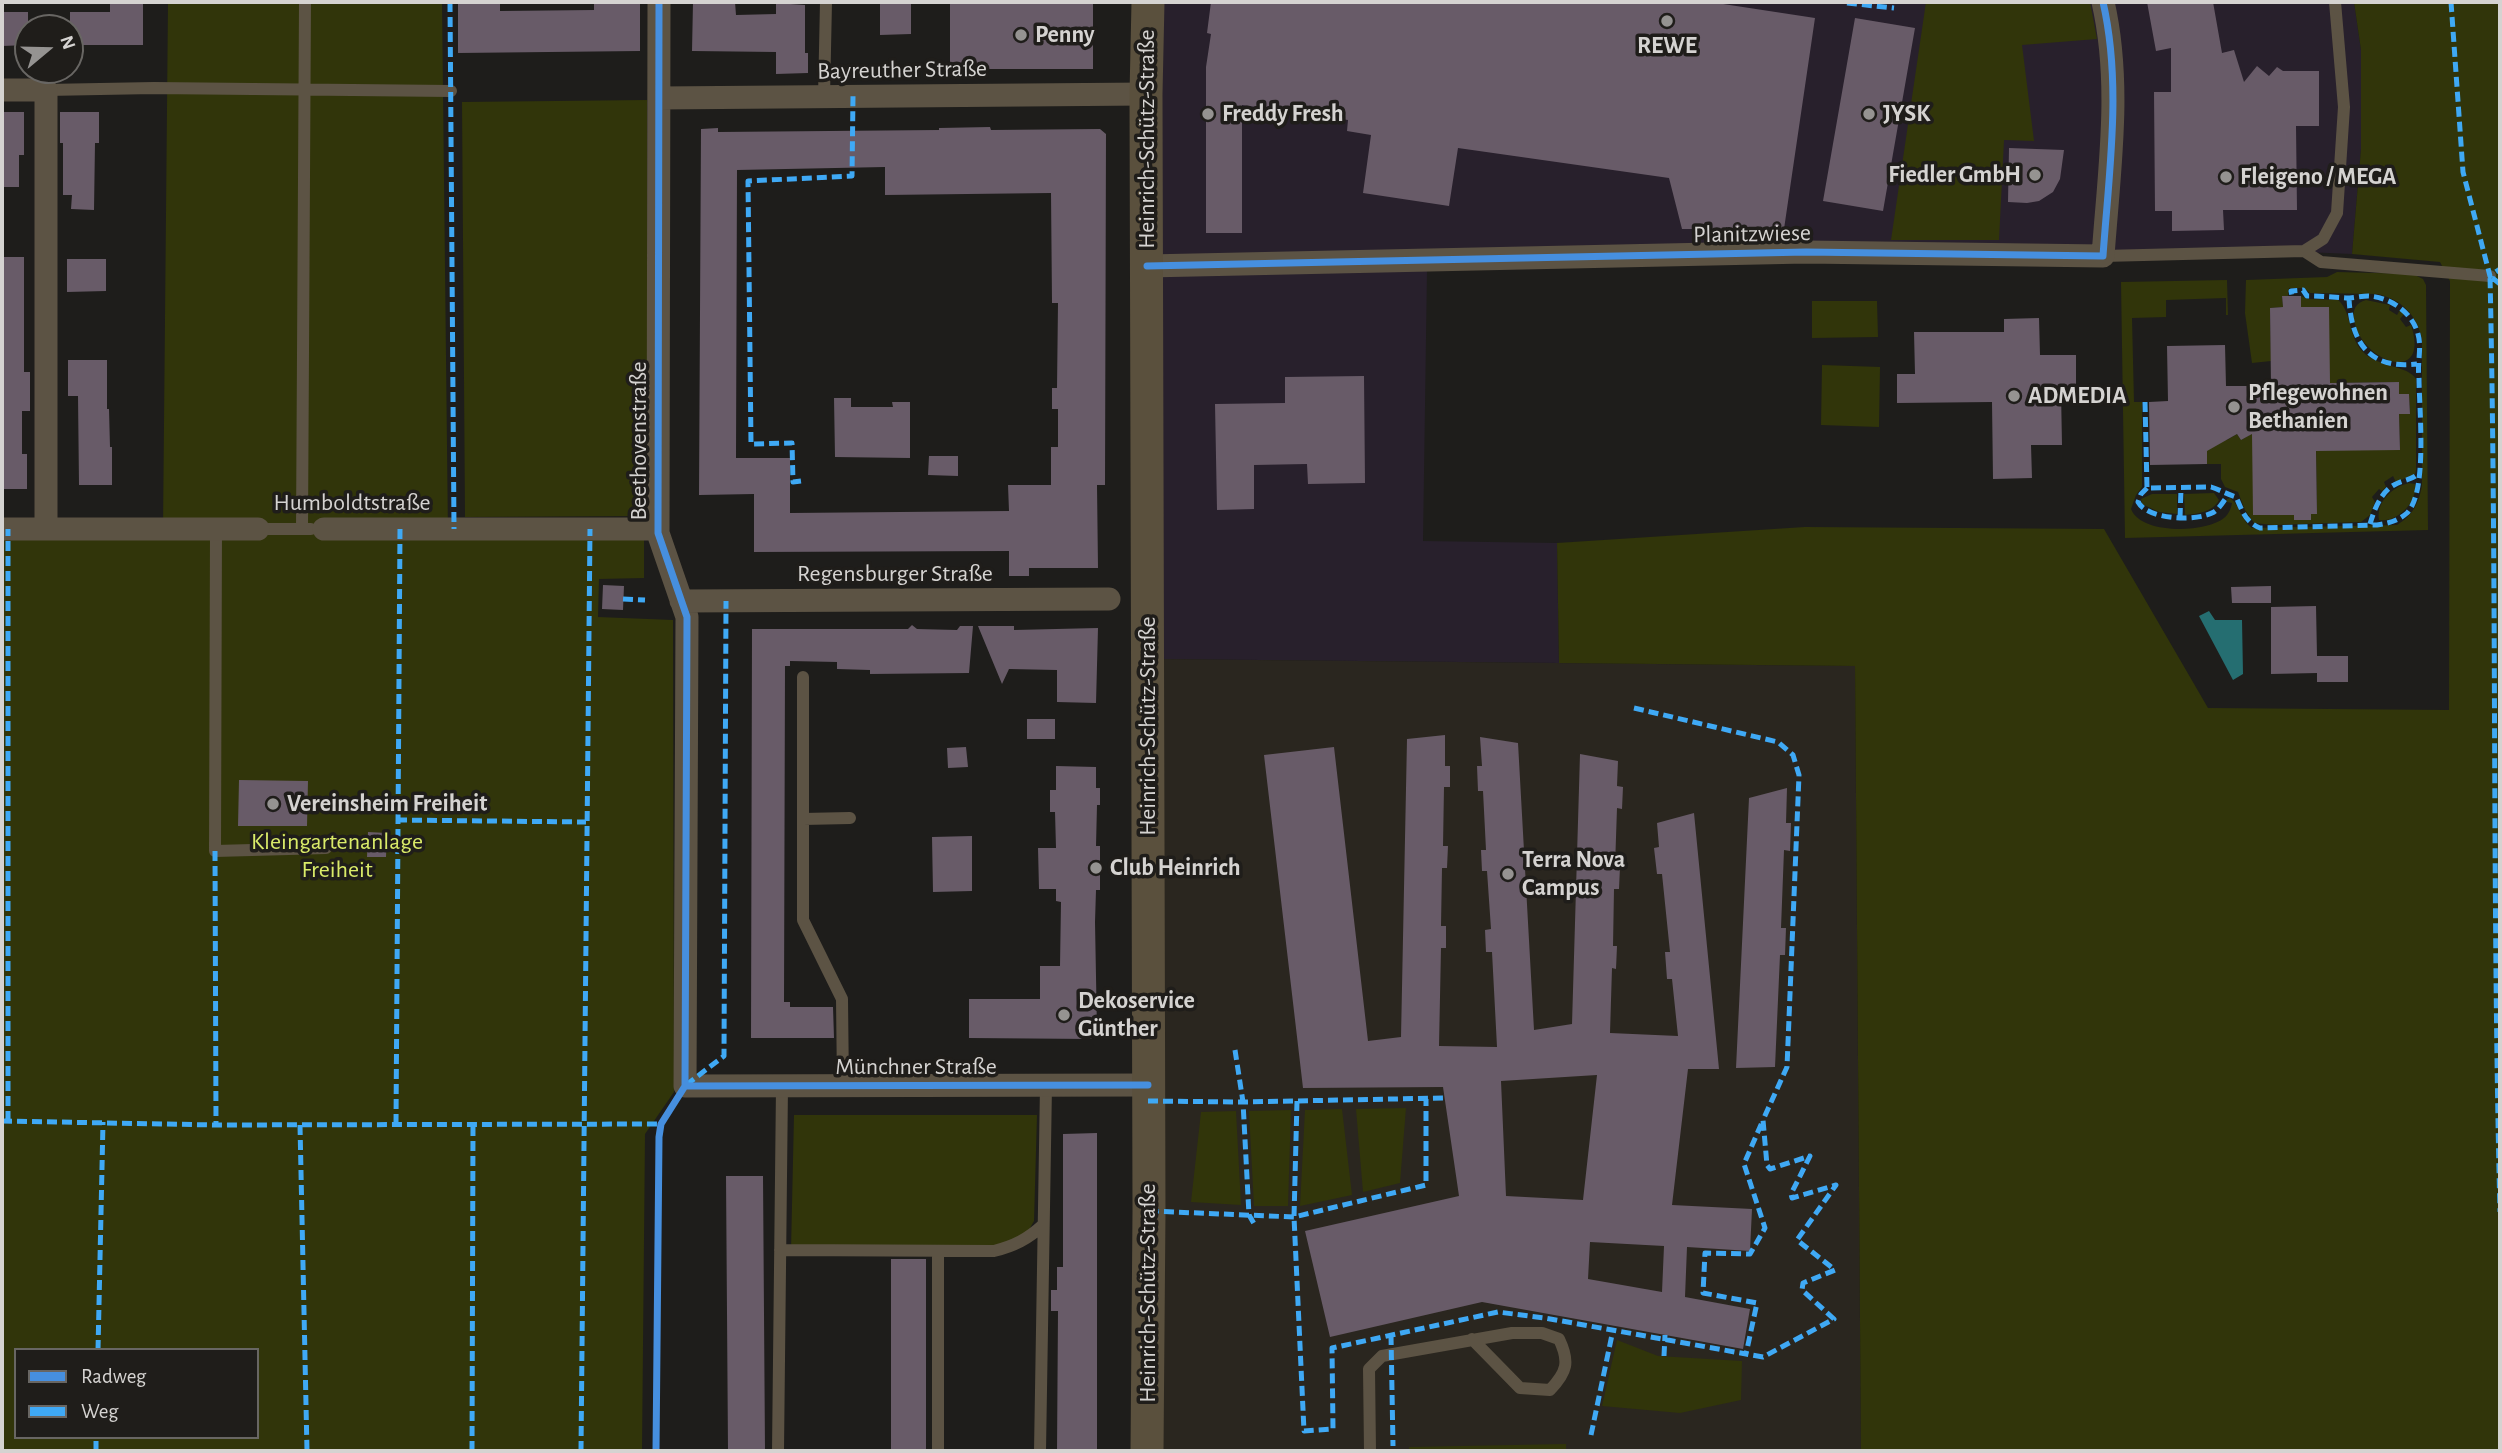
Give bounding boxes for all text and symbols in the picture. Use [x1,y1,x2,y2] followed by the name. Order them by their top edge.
[1659,13,1675,29] marker: REWE
[14,14,84,84] north arrow
[1035,21,1094,49] place label: Penny
[1013,27,1029,43] marker: Penny
[1133,29,1161,249] street label: Heinrich-Schütz-Straße
[1637,32,1697,60] place label: REWE
[56,33,79,52] text: N
[817,54,987,86] street label: Bayreuther Straße
[1222,100,1344,128] place label: Freddy Fresh
[1883,100,1930,128] place label: JYSK
[1200,106,1216,122] marker: Freddy Fresh
[1861,106,1877,122] marker: JYSK
[1888,161,2021,189] place label: Fiedler GmbH
[2240,163,2396,191] place label: Fleigeno / MEGA
[2027,167,2043,183] marker: Fiedler GmbH
[2218,169,2234,185] marker: Fleigeno / MEGA
[1693,219,1811,249] street label: Planitzwiese
[625,361,653,521] street label: Beethovenstraße
[2248,379,2388,435] place label: Pflegewohnen Bethanien
[2028,382,2127,410] place label: ADMEDIA
[2006,388,2022,404] marker: ADMEDIA
[2226,399,2242,415] marker: Pflegewohnen Bethanien
[273,489,431,517] street label: Humboldtstraße
[797,560,993,588] street label: Regensburger Straße
[1134,616,1162,836] street label: Heinrich-Schütz-Straße
[287,790,487,818] place label: Vereinsheim Freiheit
[265,796,281,812] marker: Vereinsheim Freiheit
[251,828,423,884] park label: Kleingartenanlage Freiheit
[1522,846,1625,902] place label: Terra Nova Campus
[1110,854,1240,882] place label: Club Heinrich
[1088,860,1104,876] marker: Club Heinrich
[1500,866,1516,882] marker: Terra Nova Campus
[1078,987,1195,1043] place label: Dekoservice Günther
[1056,1007,1072,1023] marker: Dekoservice Günther
[835,1053,997,1081] street label: Münchner Straße
[1134,1183,1162,1403] street label: Heinrich-Schütz-Straße
[14,1348,259,1439] legend
[81,1366,146,1387] text: Radweg
[81,1401,119,1422] text: Weg

